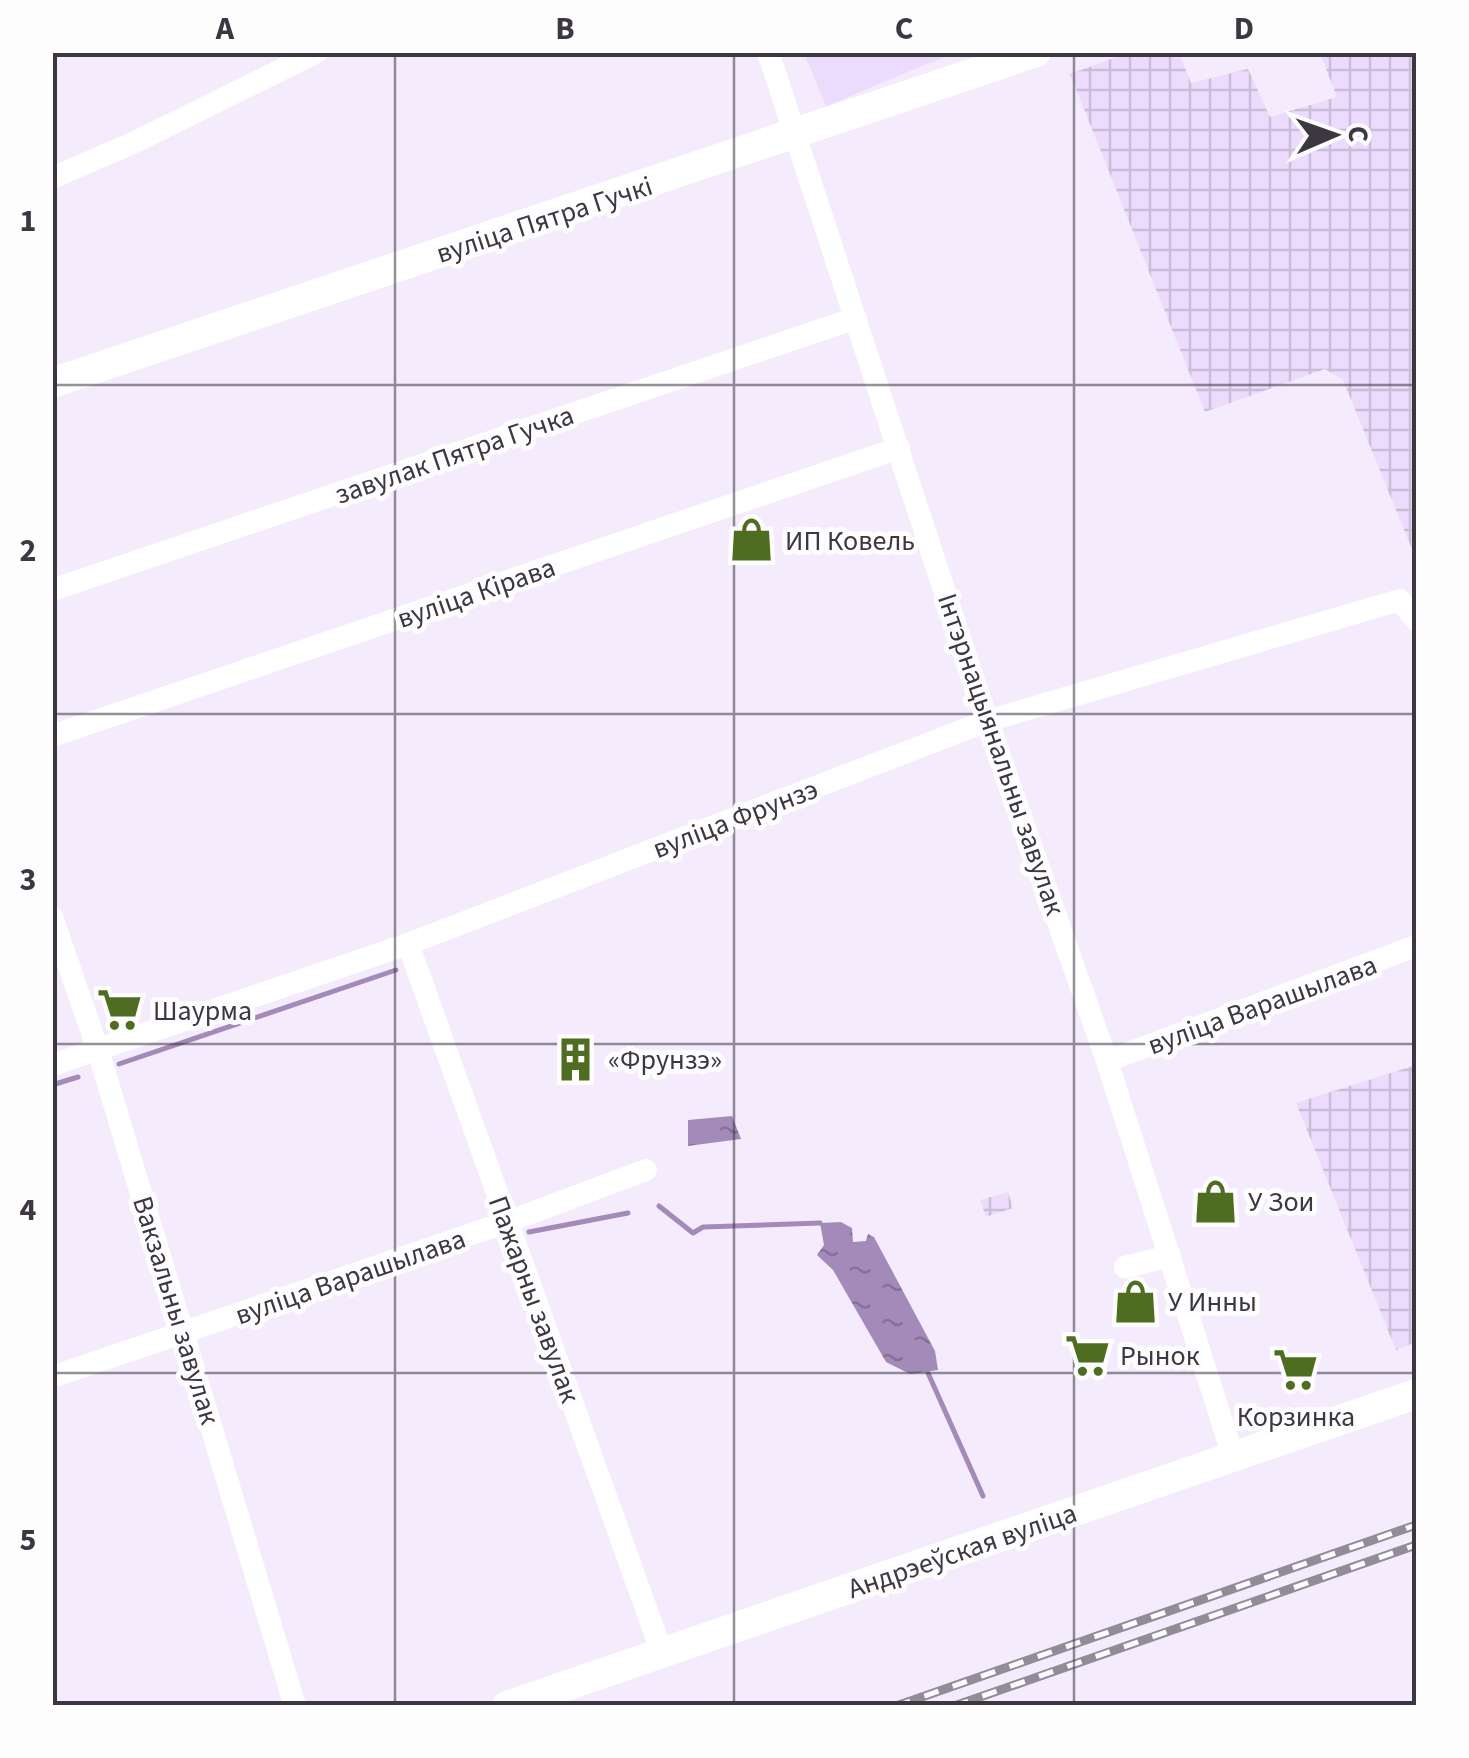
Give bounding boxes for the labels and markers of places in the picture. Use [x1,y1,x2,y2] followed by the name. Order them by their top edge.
[728,516,776,564] shop icon: ИП Ковель
[785,521,915,561] place label: ИП Ковель
[96,986,144,1034] supermarket icon: Шаурма
[153,991,252,1031] place label: Шаурма
[551,1035,599,1083] building icon: «Фрунзэ»
[608,1040,722,1080] place label: «Фрунзэ»
[1191,1177,1239,1225] shop icon: У Зои
[1248,1182,1314,1222] place label: У Зои
[1111,1277,1159,1325] shop icon: У Инны
[1168,1282,1257,1322] place label: У Инны
[1063,1331,1111,1379] supermarket icon: Рынок
[1120,1336,1200,1376] place label: Рынок
[1272,1346,1320,1394] supermarket icon: Корзинка
[1237,1397,1355,1437] place label: Корзинка

